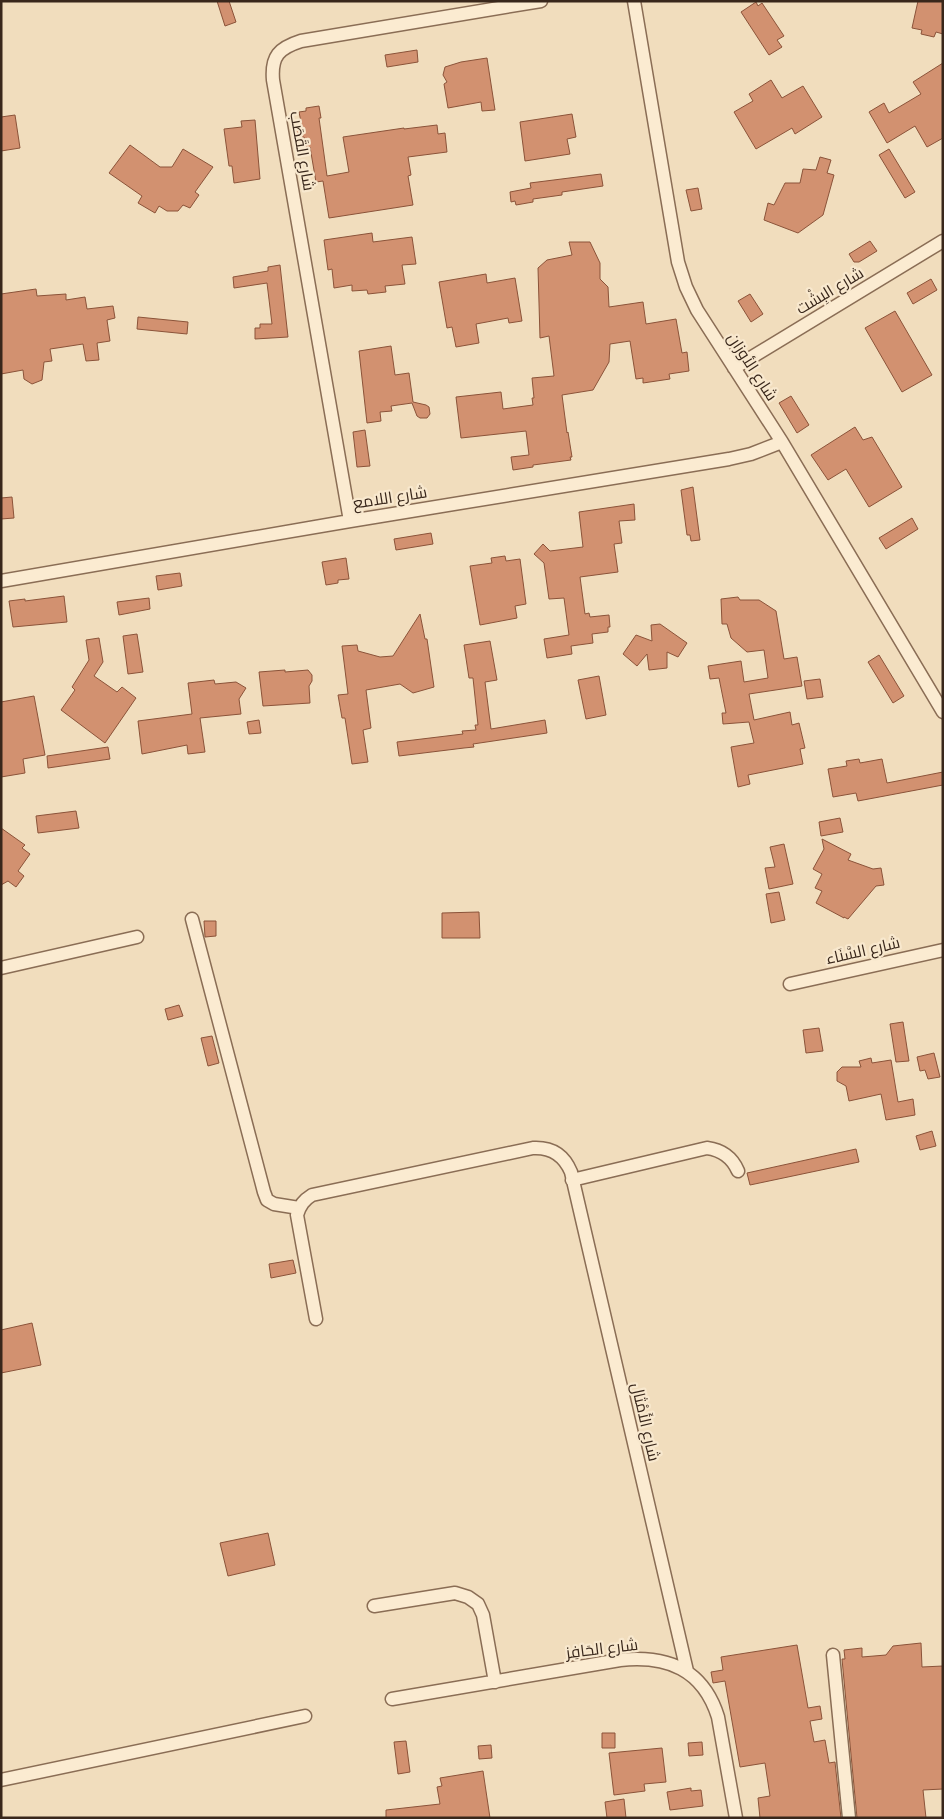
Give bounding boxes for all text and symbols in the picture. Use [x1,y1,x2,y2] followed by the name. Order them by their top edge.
[283,109,321,193] street label: شارع القَصَب
[791,261,868,321] street label: شارع البِشْت
[721,328,783,406] street label: شارع الأوزان
[351,480,429,516] street label: شارع اللامع
[823,931,903,971] street label: شارع السَّنَاء
[624,1380,666,1464] street label: شارع الأَمْثال
[564,1633,639,1665] street label: شارع الحَافِز

